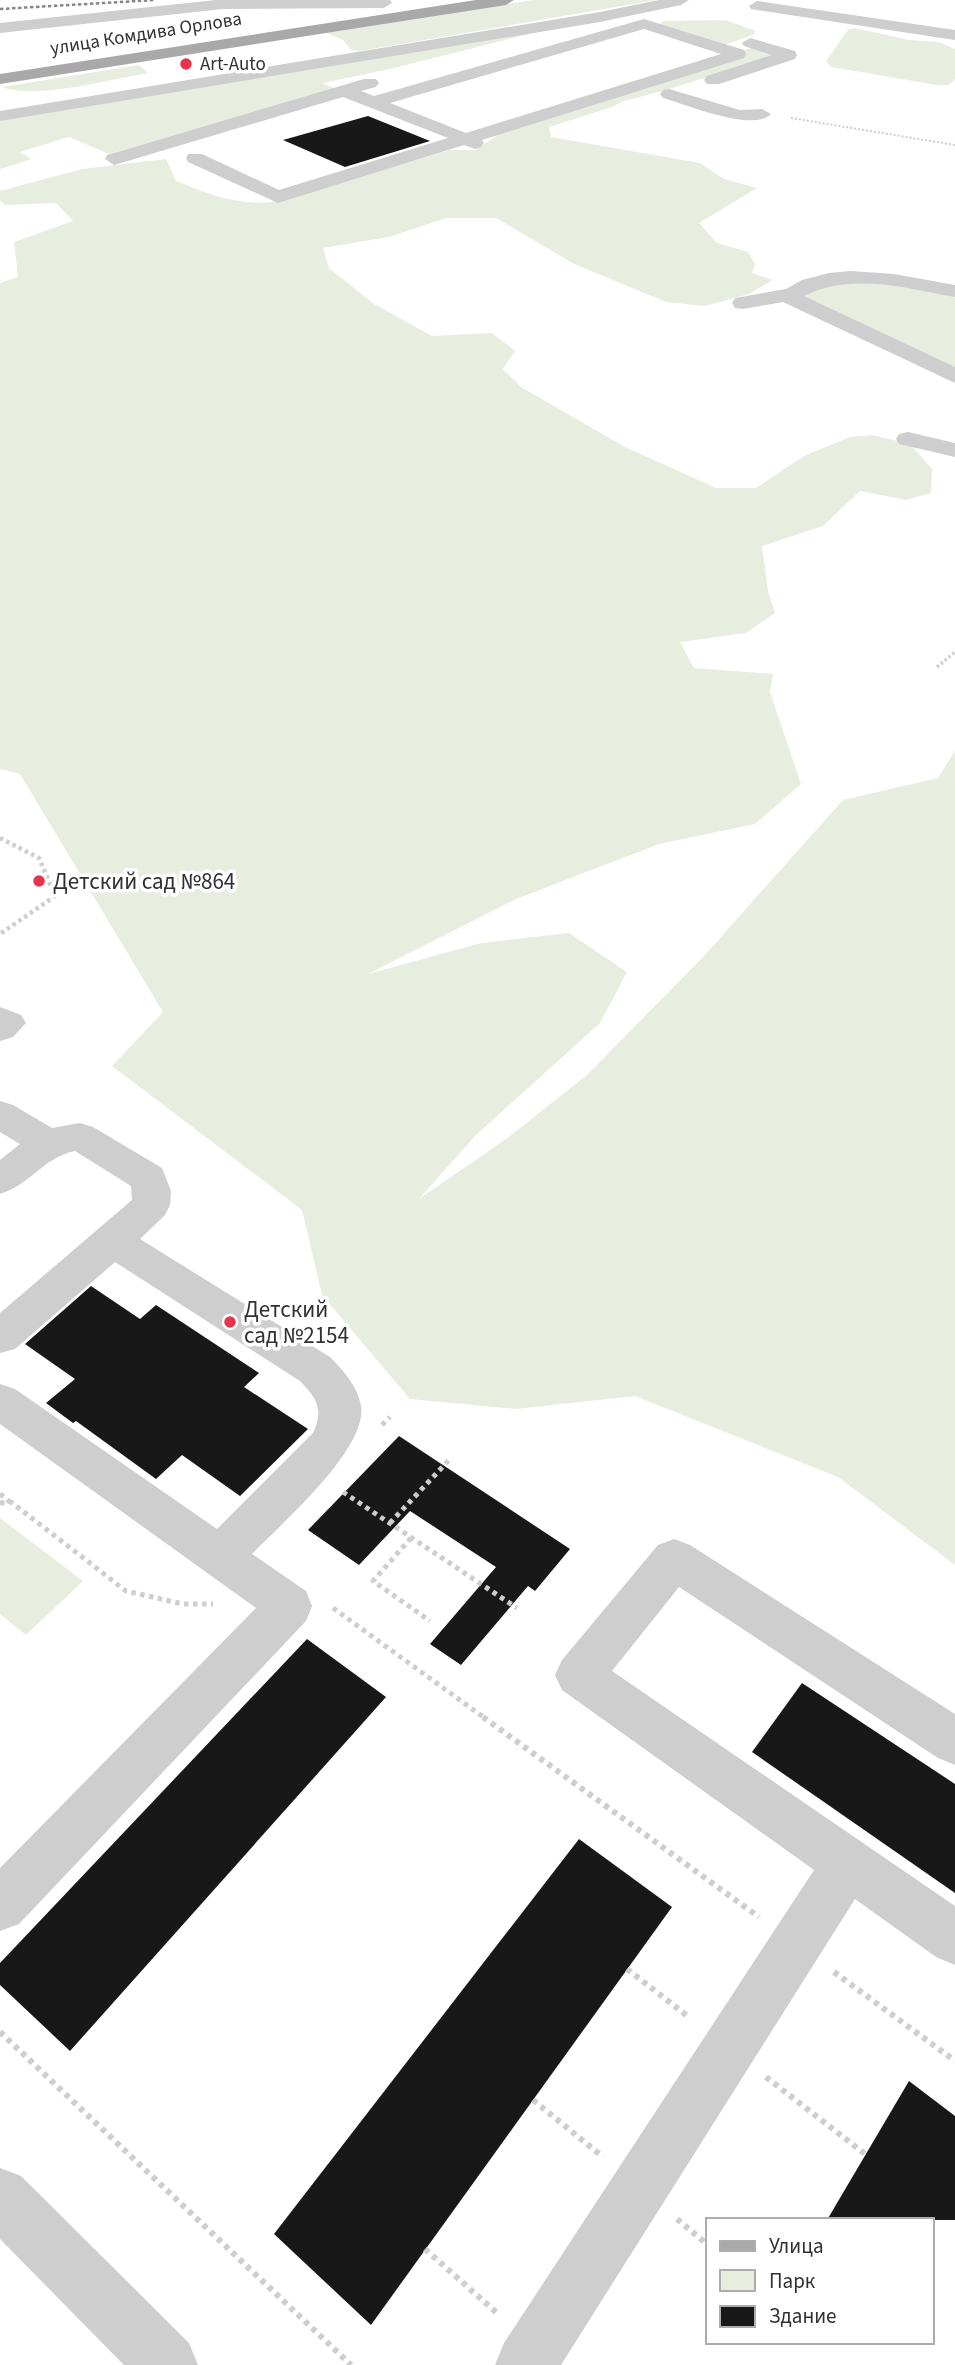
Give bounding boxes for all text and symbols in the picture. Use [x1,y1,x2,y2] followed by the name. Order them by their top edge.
[48,6,244,62] street label: улица Комдива Орлова
[200,51,266,78] place label: Art-Auto
[178,56,194,72] marker: Art-Auto
[53,865,235,898] place label: Детский сад №864
[31,873,47,889] marker: Детский сад №864
[244,1293,349,1352] place label: Детский сад №2154
[222,1314,238,1330] marker: Детский сад №2154
[706,2218,934,2344] legend
[769,2231,824,2261] text: Улица
[769,2266,816,2296] text: Парк
[769,2301,837,2331] text: Здание

